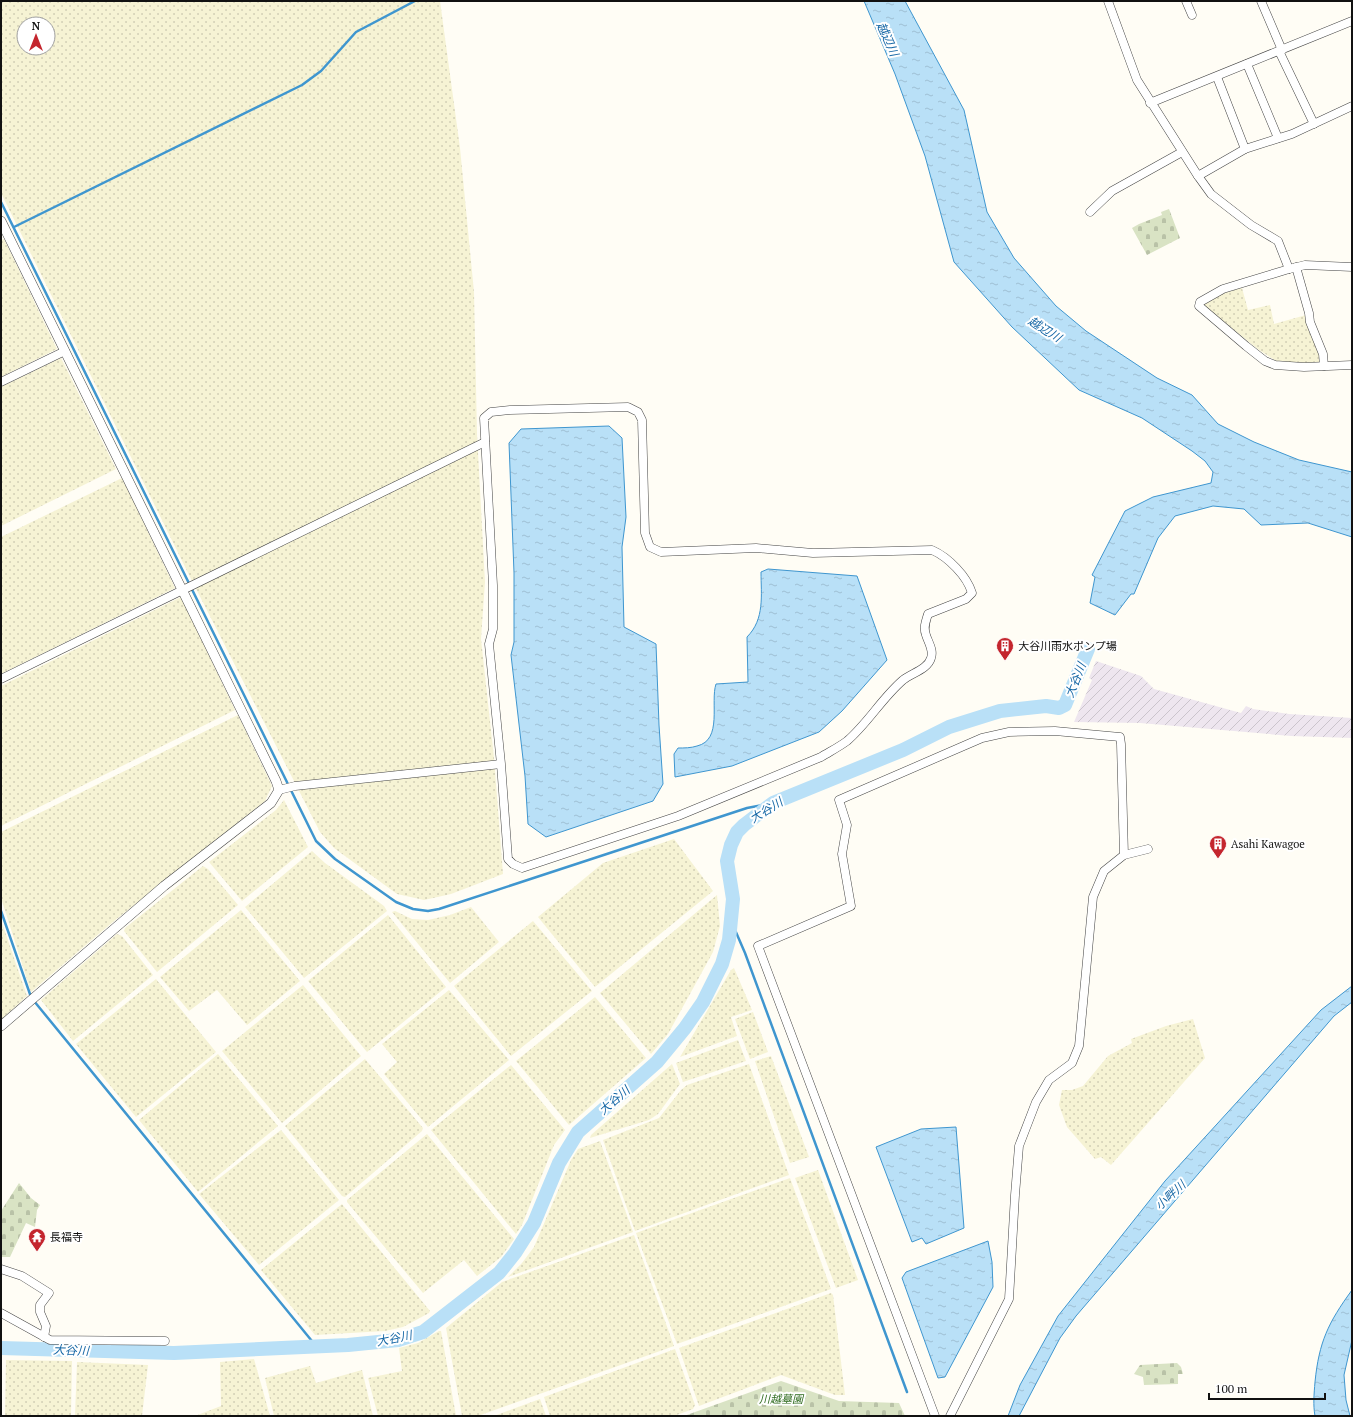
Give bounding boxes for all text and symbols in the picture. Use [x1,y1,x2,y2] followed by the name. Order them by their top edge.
[16,16,56,56] north arrow
[32,19,41,33] text: N
[874,19,903,60] water label: 越辺川
[1026,313,1066,346] water label: 越辺川
[995,636,1015,661] building icon: 大谷川雨水ポンプ場
[1018,639,1117,653] place label: 大谷川雨水ポンプ場
[1061,659,1089,700] water label: 大谷川
[747,793,787,826] water label: 大谷川
[1208,834,1228,859] building icon: Asahi Kawagoe
[1231,837,1305,851] place label: Asahi Kawagoe
[595,1081,634,1117] water label: 大谷川
[1152,1176,1190,1213] water label: 小畔川
[27,1227,47,1252] temple icon: 長福寺
[50,1230,83,1244] place label: 長福寺
[375,1327,415,1349] water label: 大谷川
[53,1342,91,1358] water label: 大谷川
[1209,1375,1325,1401] scale bar
[1215,1381,1248,1396] text: 100 m
[759,1392,805,1406] park label: 川越墓園

